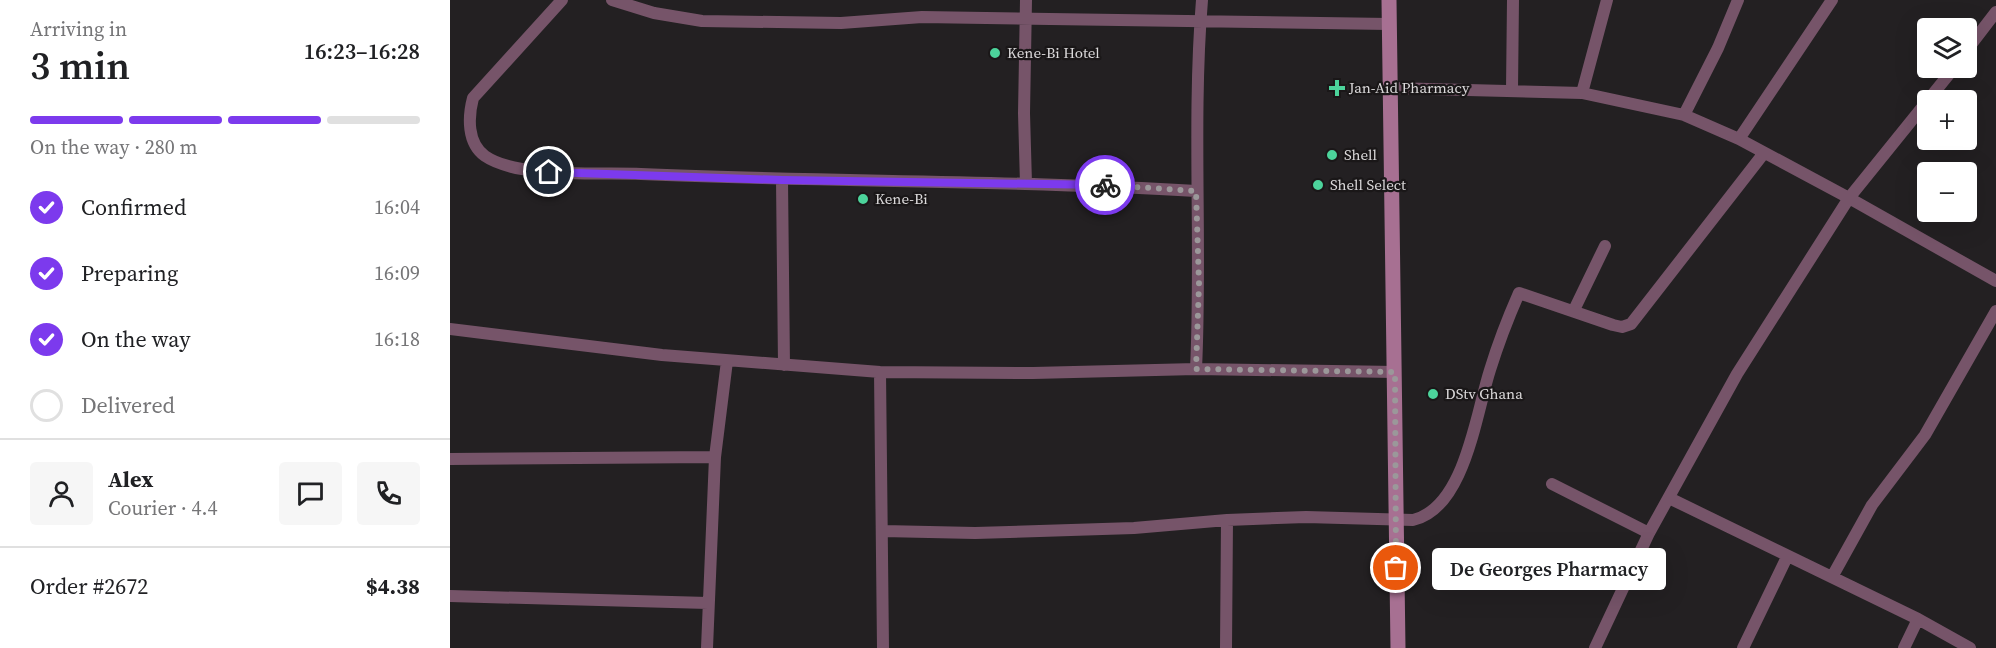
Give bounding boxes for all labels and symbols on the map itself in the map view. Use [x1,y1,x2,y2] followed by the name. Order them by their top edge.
[1007,42,1100,63] place label: Kene-Bi Hotel
[988,46,1002,60] marker: Kene-Bi Hotel
[1348,77,1470,98] place label: Jan-Aid Pharmacy
[1330,81,1344,95] marker: Jan-Aid Pharmacy
[1344,144,1378,165] place label: Shell
[523,146,574,197] pin
[1325,148,1339,162] marker: Shell
[1075,155,1135,215] courier
[1330,174,1406,195] place label: Shell Select
[1311,178,1325,192] marker: Shell Select
[875,188,928,209] place label: Kene-Bi
[856,192,870,206] marker: Kene-Bi
[1445,383,1523,404] place label: DStv Ghana
[1426,387,1440,401] marker: DStv Ghana
[1370,542,1421,593] pin
[1432,547,1666,589] callout: De Georges Pharmacy

